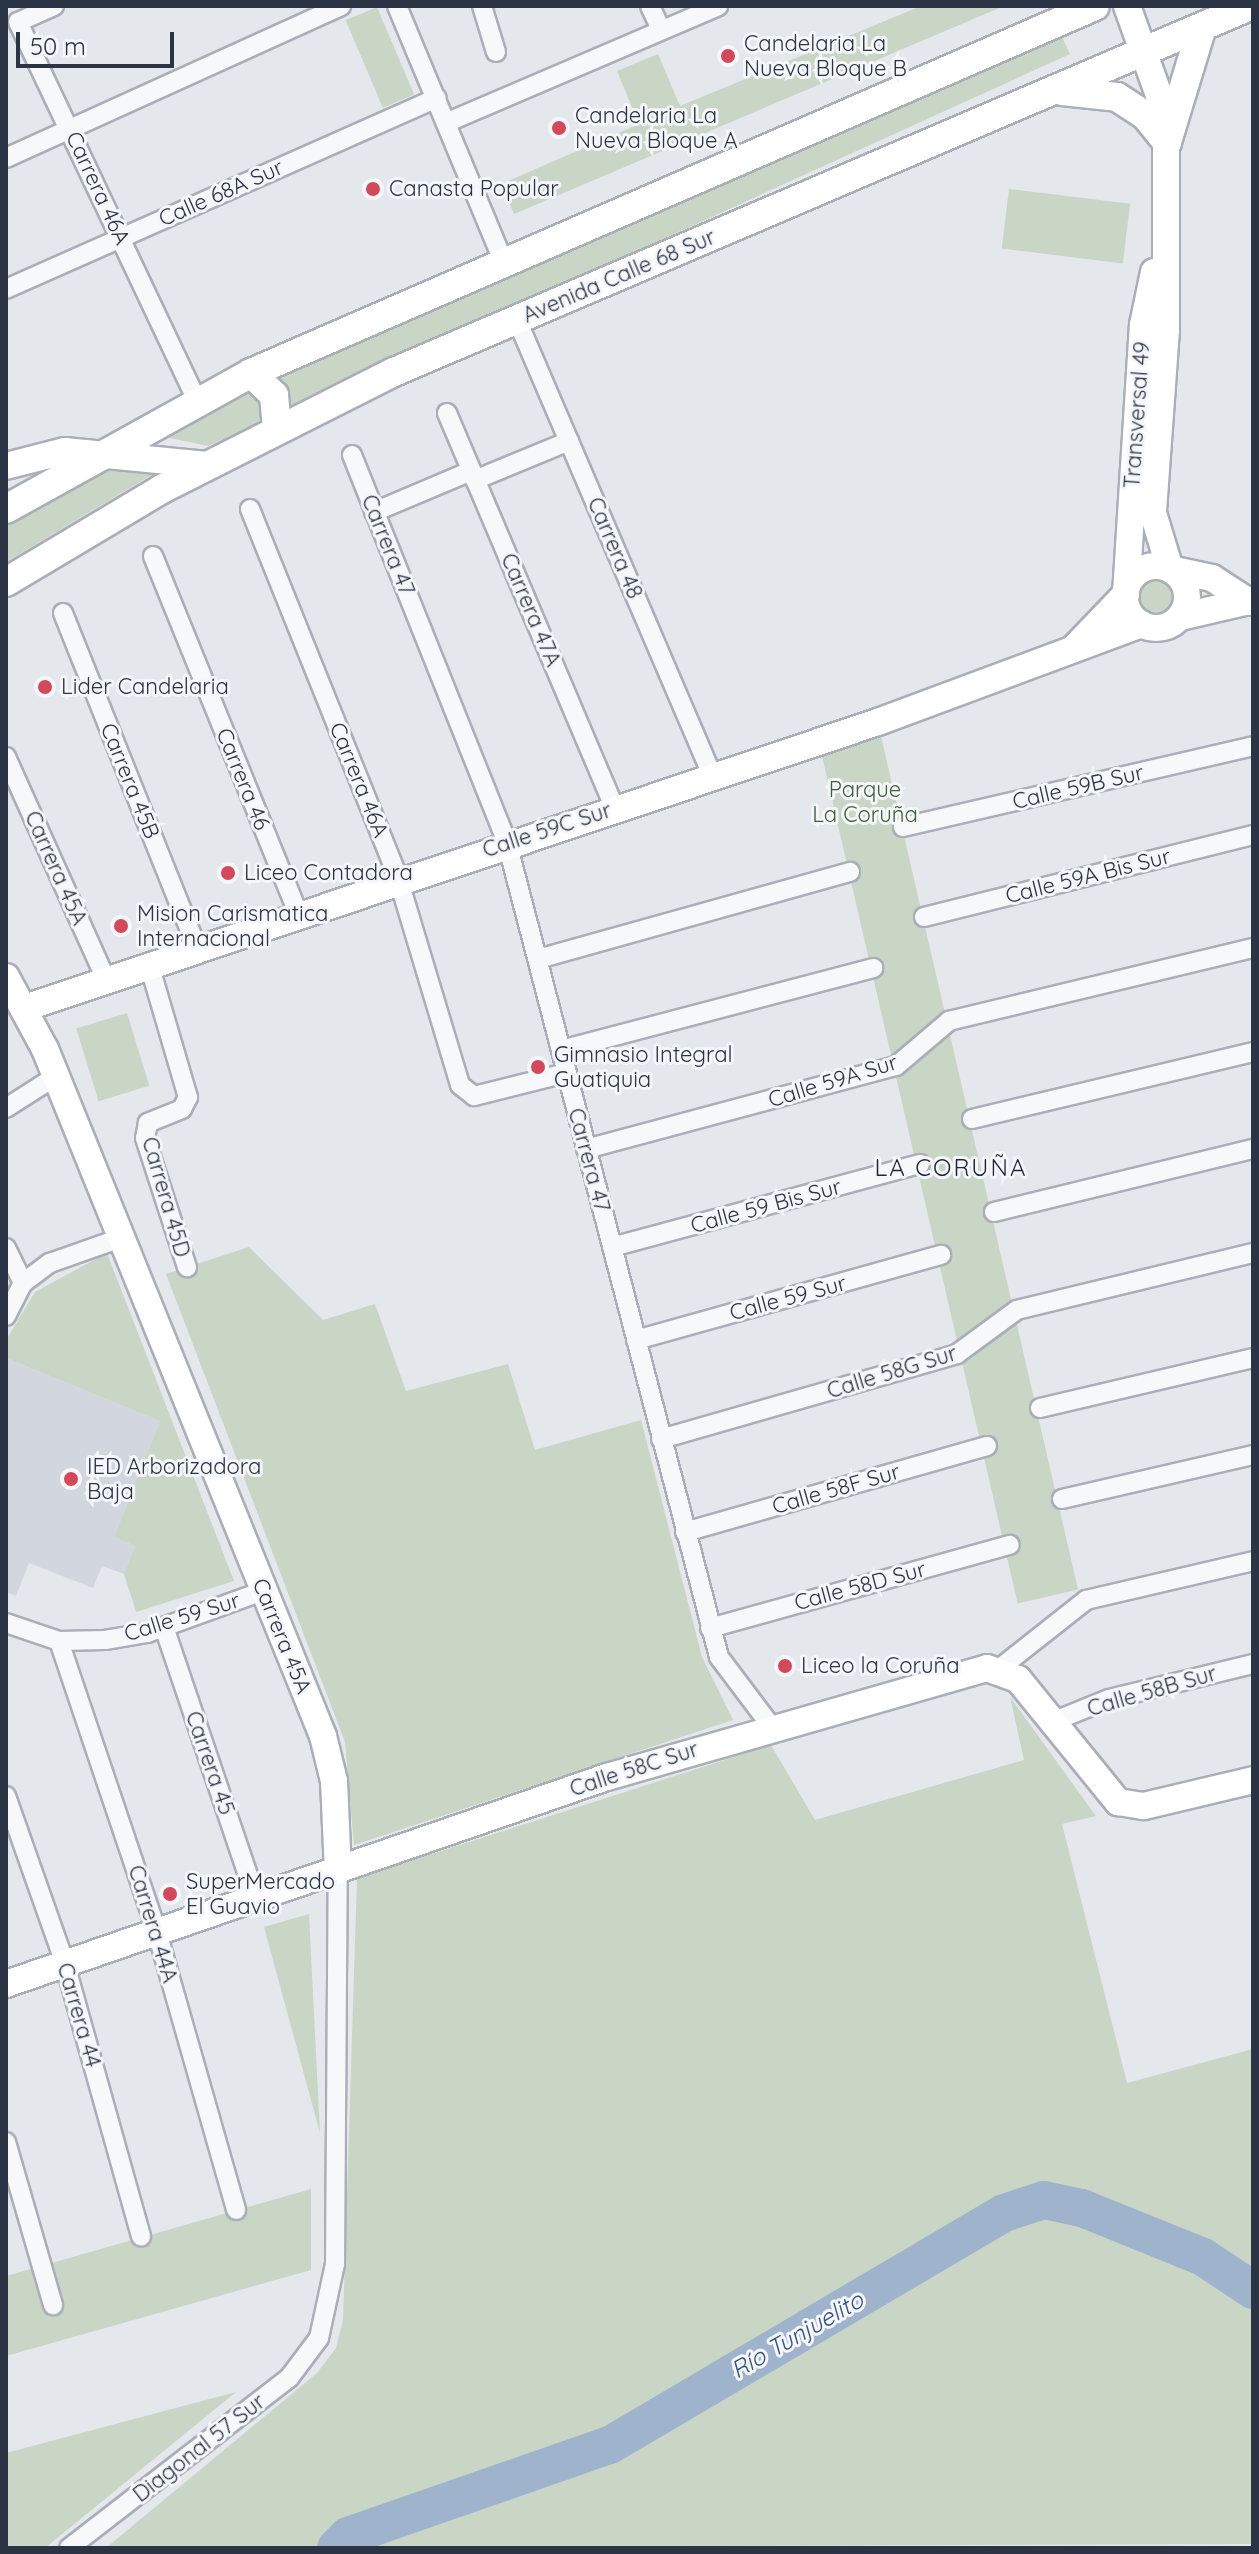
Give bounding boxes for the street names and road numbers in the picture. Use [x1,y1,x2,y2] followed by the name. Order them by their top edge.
[60,127,136,249] street label: Carrera 46A
[155,154,287,232] street label: Calle 68A Sur
[519,223,719,329] street label: Avenida Calle 68 Sur
[1119,341,1155,489] street label: Transversal 49
[356,491,420,599] street label: Carrera 47
[582,493,648,603] street label: Carrera 48
[495,549,567,671] street label: Carrera 47A
[95,719,165,843] street label: Carrera 45B
[324,719,394,841] street label: Carrera 46A
[211,724,275,834] street label: Carrera 46
[1010,759,1146,815] street label: Calle 59B Sur
[479,797,615,863] street label: Calle 59C Sur
[19,807,93,929] street label: Carrera 45A
[1003,843,1173,909] street label: Calle 59A Bis Sur
[765,1049,901,1113] street label: Calle 59A Sur
[562,1105,616,1215] street label: Carrera 47
[136,1134,196,1260] street label: Carrera 45D
[688,1173,844,1239] street label: Calle 59 Bis Sur
[727,1270,849,1326] street label: Calle 59 Sur
[824,1340,960,1404] street label: Calle 58G Sur
[769,1458,903,1520] street label: Calle 58F Sur
[791,1556,929,1616] street label: Calle 58D Sur
[247,1574,317,1698] street label: Carrera 45A
[121,1587,243,1647] street label: Calle 59 Sur
[1084,1660,1220,1722] street label: Calle 58B Sur
[180,1708,240,1818] street label: Carrera 45
[566,1736,702,1802] street label: Calle 58C Sur
[123,1862,183,1986] street label: Carrera 44A
[52,1960,106,2070] street label: Carrera 44
[128,2388,270,2508] street label: Diagonal 57 Sur

